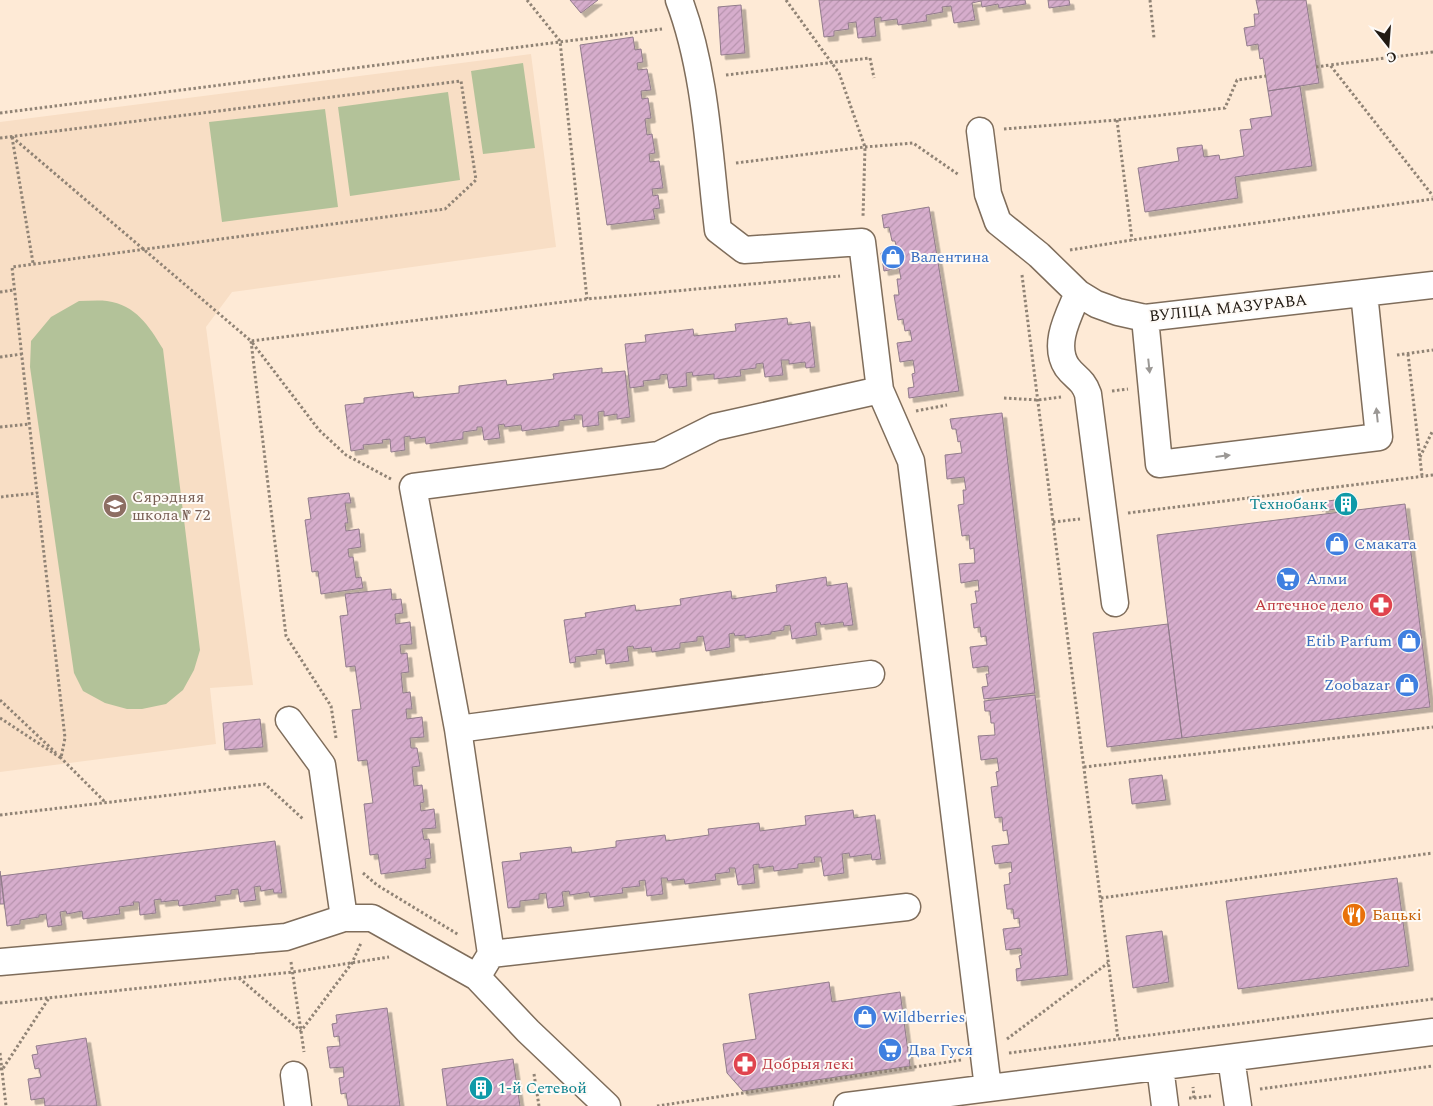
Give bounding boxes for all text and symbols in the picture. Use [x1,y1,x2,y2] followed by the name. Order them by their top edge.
[1363,20,1413,70] north arrow
[1384,45,1399,68] text: С
[880,244,906,270] shop icon: Валентина
[910,245,989,269] place label: Валентина
[1148,288,1308,328] street label: ВУЛІЦА МАЗУРАВА
[1145,359,1153,375] one-way arrow
[1373,406,1381,422] one-way arrow
[1215,452,1231,460] one-way arrow
[132,485,211,527] place label: Сярэдняя школа № 72
[1333,491,1359,517] building icon: Технобанк
[1250,492,1328,516] place label: Технобанк
[102,493,128,519] school or university icon: Сярэдняя школа № 72
[1324,531,1350,557] shop icon: Смаката
[1354,532,1417,556] place label: Смаката
[1275,566,1301,592] supermarket icon: Алми
[1306,567,1347,591] place label: Алми
[1368,592,1394,618] pharmacy icon: Аптечное дело
[1255,593,1364,617] place label: Аптечное дело
[1396,628,1422,654] shop icon: Etib Parfum
[1306,629,1392,653] place label: Etib Parfum
[1394,672,1420,698] shop icon: Zoobazar
[1324,673,1390,697] place label: Zoobazar
[1341,902,1367,928] restaurant icon: Бацькі
[1372,903,1422,927] place label: Бацькі
[852,1004,878,1030] shop icon: Wildberries
[882,1005,965,1029] place label: Wildberries
[877,1037,903,1063] supermarket icon: Два Гуся
[908,1038,973,1062] place label: Два Гуся
[732,1051,758,1077] pharmacy icon: Добрыя лекі
[762,1052,854,1076] place label: Добрыя лекі
[468,1075,494,1101] building icon: 1-й Сетевой
[498,1076,587,1100] place label: 1-й Сетевой

